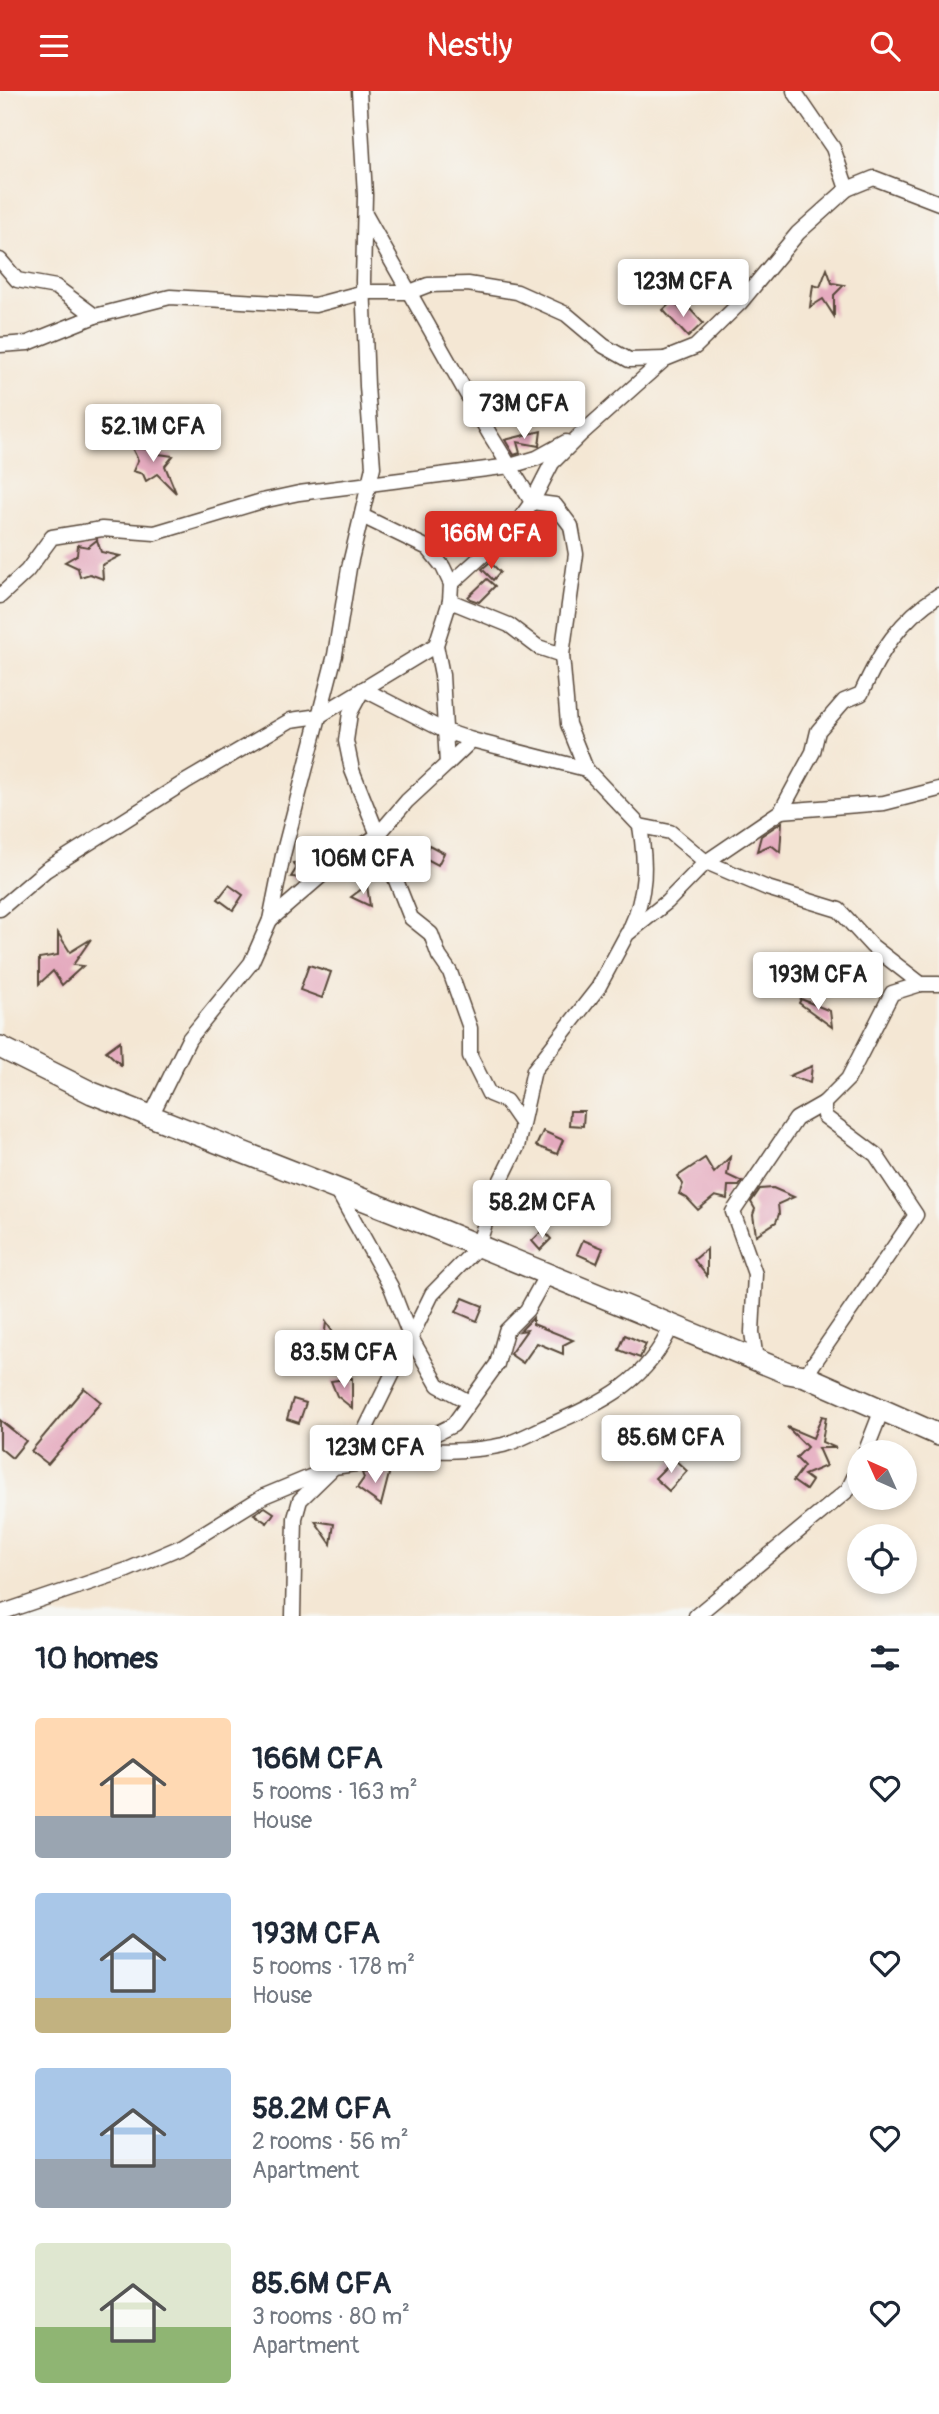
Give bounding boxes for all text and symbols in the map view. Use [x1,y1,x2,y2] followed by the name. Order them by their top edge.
[427,26,512,66] text: Nestly
[35,27,73,65] icon: menu
[866,27,904,65] icon: search
[611,259,755,319] pin: 123M CFA
[634,267,732,296] text: 123M CFA
[459,381,589,441] pin: 73M CFA
[479,389,569,418] text: 73M CFA
[73,405,233,464] pin: 52.1M CFA
[101,412,205,441] text: 52.1M CFA
[419,511,563,571] pin: 166M CFA
[441,519,541,548] text: 166M CFA
[291,837,435,896] pin: 106M CFA
[312,844,414,873] text: 106M CFA
[746,953,890,1012] pin: 193M CFA
[769,960,867,989] text: 193M CFA
[462,1181,622,1240] pin: 58.2M CFA
[489,1188,595,1217] text: 58.2M CFA
[264,1331,424,1390] pin: 83.5M CFA
[291,1338,397,1367] text: 83.5M CFA
[591,1415,751,1475] pin: 85.6M CFA
[618,1423,725,1452] text: 85.6M CFA
[303,1425,447,1485] pin: 123M CFA
[326,1433,424,1462] text: 123M CFA
[847,1440,917,1510] north arrow
[847,1440,917,1594] map controls
[847,1524,917,1594] button: locate
[866,1639,904,1677] icon: filters
[35,1640,158,1677] text: 10 homes
[252,1740,383,1777] text: 166M CFA
[91,1746,175,1830] icon: home
[866,1769,904,1807] icon: heart
[252,1777,418,1806] text: 5 rooms · 163 m²
[252,1806,312,1835] text: House
[252,1915,380,1952] text: 193M CFA
[91,1921,175,2005] icon: home
[866,1944,904,1982] icon: heart
[252,1952,415,1981] text: 5 rooms · 178 m²
[252,1981,312,2010] text: House
[252,2090,391,2127] text: 58.2M CFA
[91,2096,175,2180] icon: home
[866,2119,904,2157] icon: heart
[252,2127,409,2156] text: 2 rooms · 56 m²
[252,2156,359,2185] text: Apartment
[252,2265,392,2302] text: 85.6M CFA
[91,2271,175,2355] icon: home
[866,2294,904,2332] icon: heart
[252,2302,410,2331] text: 3 rooms · 80 m²
[252,2331,359,2360] text: Apartment

